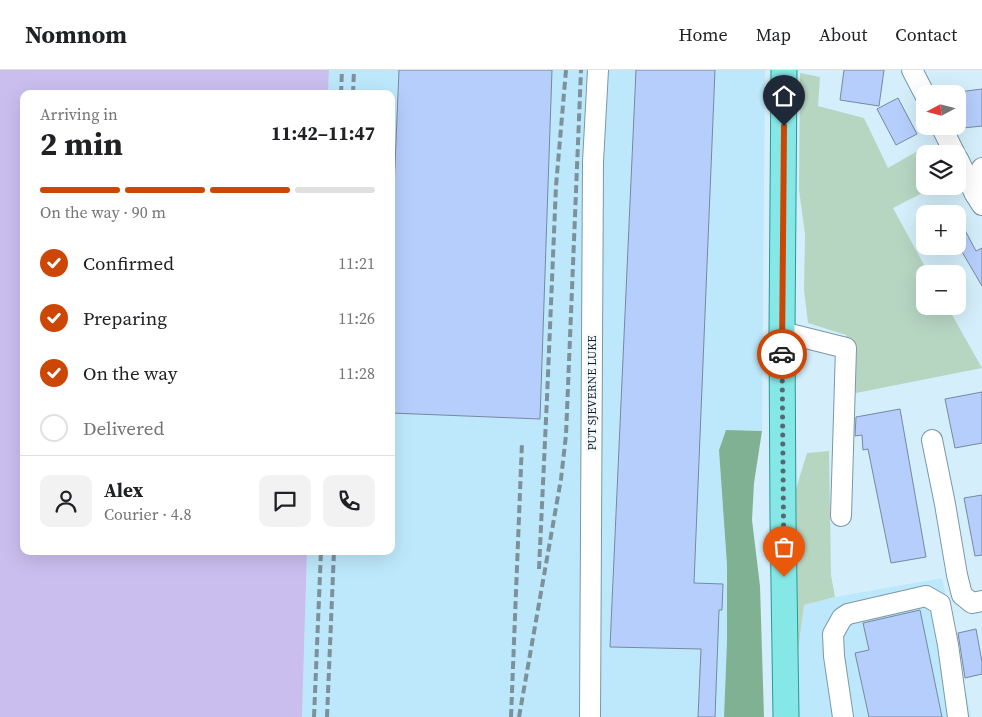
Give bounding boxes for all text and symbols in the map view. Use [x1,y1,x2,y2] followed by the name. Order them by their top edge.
[25,18,127,51] text: Nomnom
[679,22,728,47] text: Home
[756,22,791,47] text: Map
[819,22,867,47] text: About
[895,22,957,47] text: Contact
[763,75,805,126] pin
[770,82,798,110] icon: home
[916,85,966,135] north arrow
[916,85,966,315] map controls
[40,103,118,125] text: Arriving in
[271,120,375,146] text: 11:42–11:47
[40,122,123,166] text: 2 min
[916,145,966,195] button: layers
[40,201,166,223] text: On the way · 90 m
[916,205,966,255] button: +
[40,249,68,277] icon: check
[83,250,174,276] text: Confirmed
[338,252,375,274] text: 11:21
[916,265,966,315] button: −
[40,304,68,332] icon: check
[83,305,167,331] text: Preparing
[338,307,375,329] text: 11:26
[757,329,807,379] courier
[584,336,600,450] street label: PUT SJEVERNE LUKE
[768,340,796,368] icon: car
[40,359,68,387] icon: check
[83,360,178,386] text: On the way
[338,362,375,384] text: 11:28
[83,415,164,441] text: Delivered
[40,475,92,527] button: person
[259,475,311,527] button: chat
[323,475,375,527] button: phone
[104,477,143,503] text: Alex
[104,503,192,525] text: Courier · 4.8
[763,526,805,577] pin
[770,533,798,561] icon: bag

